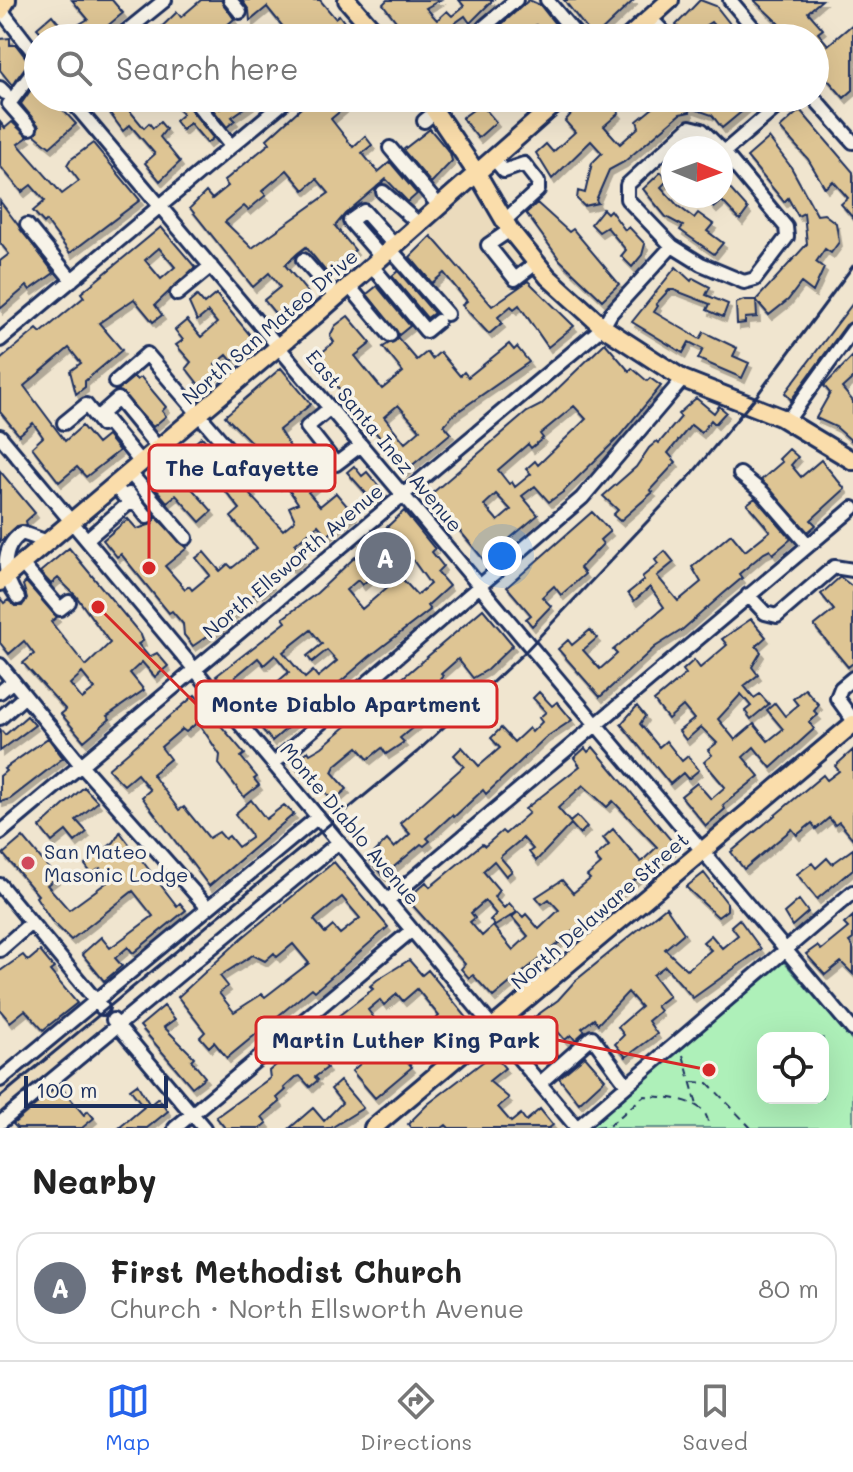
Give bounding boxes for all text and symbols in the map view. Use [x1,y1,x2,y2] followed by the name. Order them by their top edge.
[24,24,829,112] search box
[52,46,96,90] icon: search
[116,48,299,88] text: Search here
[661,136,733,208] north arrow
[176,243,363,410] street label: North San Mateo Drive
[301,344,469,537] street label: East Santa Inez Avenue
[149,445,335,491] callout: The Lafayette
[165,453,319,482] text: The Lafayette
[198,479,388,643] street label: North Ellsworth Avenue
[359,528,411,588] pin: A
[482,536,522,576] your location
[196,681,497,727] callout: Monte Diablo Apartment
[211,689,481,718] text: Monte Diablo Apartment
[275,737,426,910] street label: Monte Diablo Avenue
[505,826,694,995] street label: North Delaware Street
[44,838,188,887] place label: San Mateo Masonic Lodge
[19,854,37,872] marker: San Mateo Masonic Lodge
[256,1017,557,1063] callout: Martin Luther King Park
[272,1025,540,1054] text: Martin Luther King Park
[757,1032,829,1104] map controls
[757,1032,829,1104] button: locate
[24,1072,168,1108] scale bar
[36,1075,98,1104] text: 100 m
[32,1158,157,1203] text: Nearby
[110,1251,462,1291] text: First Methodist Church
[51,1271,69,1305] text: A
[758,1271,819,1305] text: 80 m
[110,1291,524,1325] text: Church · North Ellsworth Avenue
[105,1379,150,1456] tab: Map
[360,1379,472,1456] tab: Directions
[683,1379,748,1456] tab: Saved

